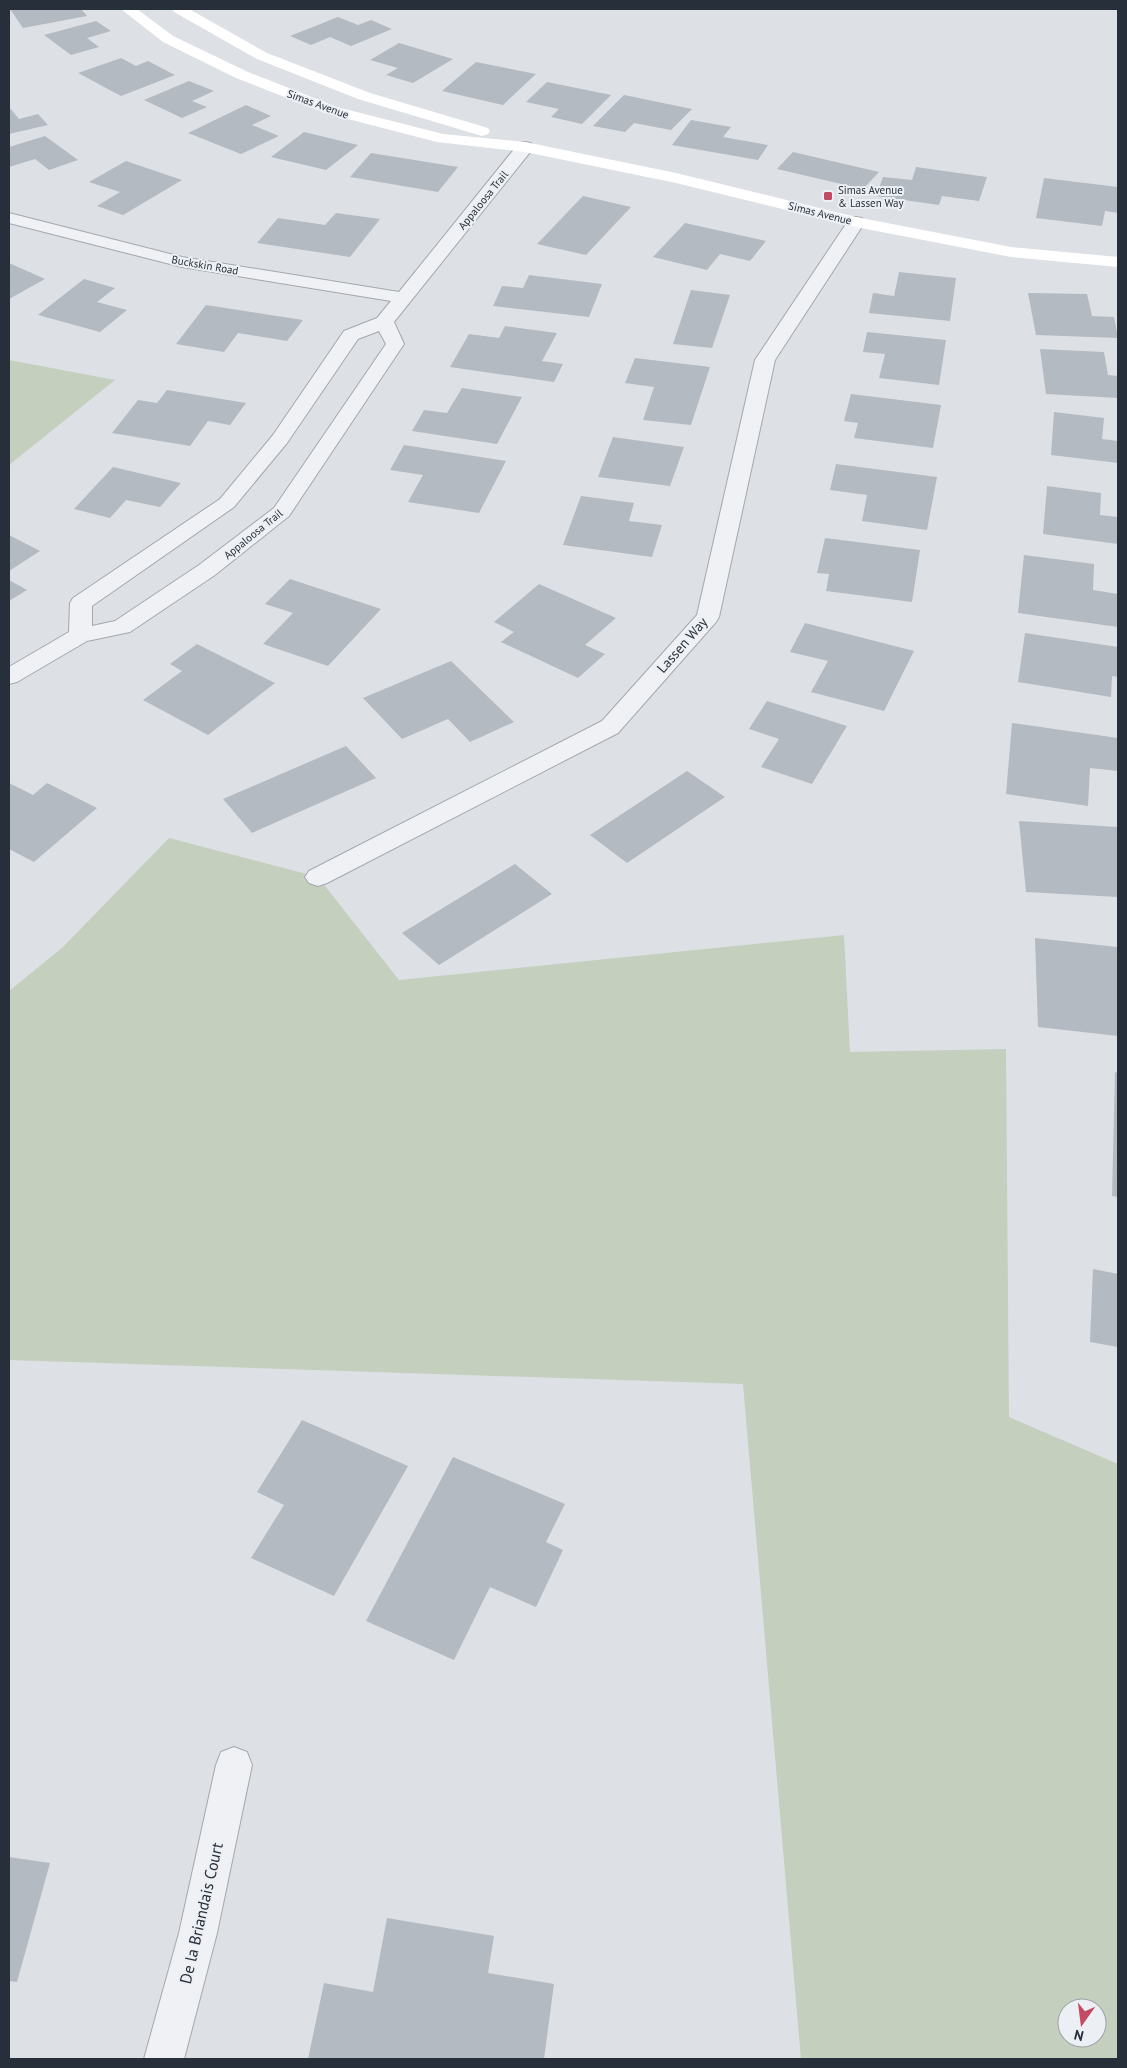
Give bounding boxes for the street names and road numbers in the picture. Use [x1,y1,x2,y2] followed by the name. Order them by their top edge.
[285,86,351,122] street label: Simas Avenue
[455,167,512,232] street label: Appaloosa Trail
[787,198,854,228] street label: Simas Avenue
[170,252,240,278] street label: Buckskin Road
[221,505,286,562] street label: Appaloosa Trail
[653,613,712,677] street label: Lassen Way
[175,1840,227,1986] street label: De la Briandais Court

